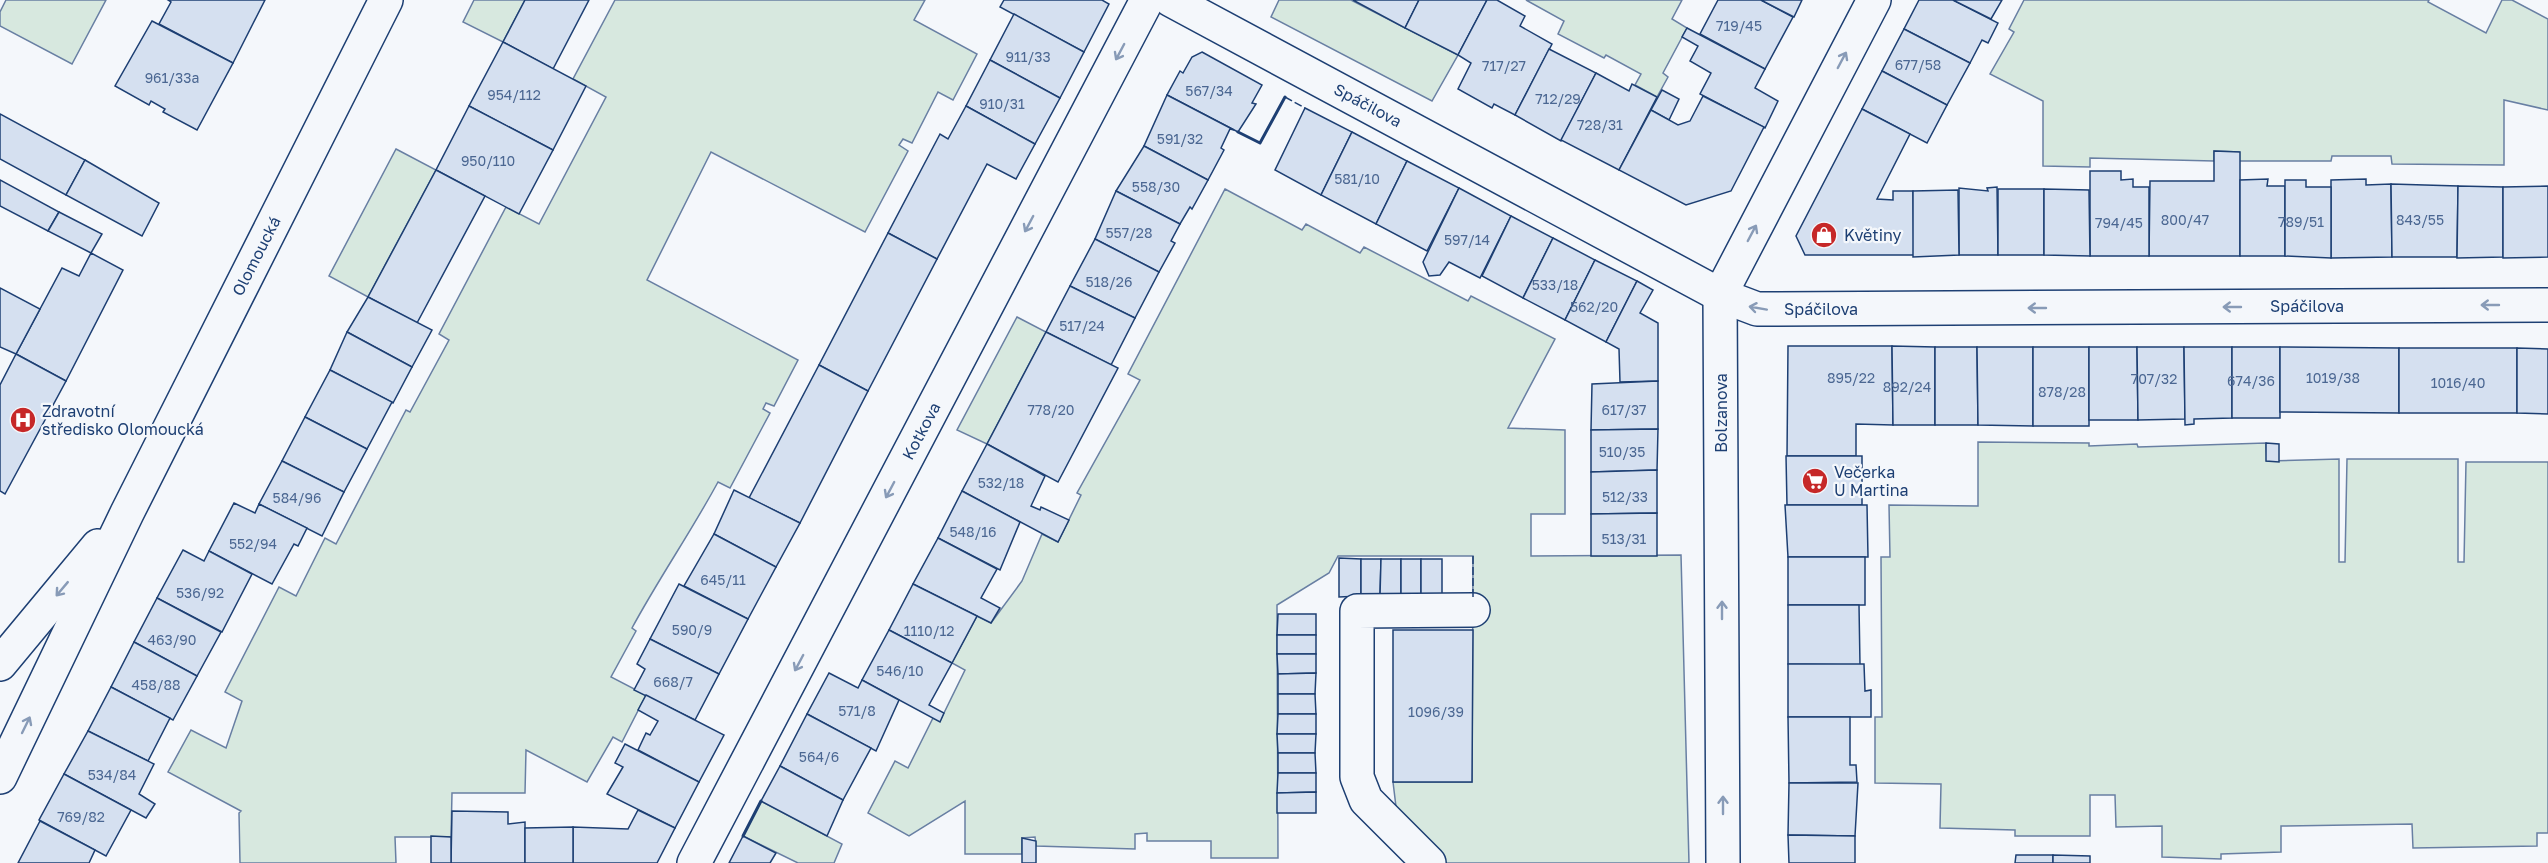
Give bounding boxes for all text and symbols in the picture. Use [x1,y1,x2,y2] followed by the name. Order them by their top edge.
[1716,17,1762,34] house number: 719/45
[1114,42,1125,60] one-way arrow
[1005,48,1051,65] house number: 911/33
[1837,52,1848,70] one-way arrow
[1895,56,1941,73] house number: 677/58
[1482,57,1526,74] house number: 717/27
[145,69,199,86] house number: 961/33a
[1331,79,1405,131] street label: Spáčilova
[1185,82,1233,99] house number: 567/34
[487,86,541,103] house number: 954/112
[1535,90,1581,107] house number: 712/29
[979,95,1025,112] house number: 910/31
[1577,116,1623,133] house number: 728/31
[1157,130,1203,147] house number: 591/32
[461,152,515,169] house number: 950/110
[1334,170,1380,187] house number: 581/10
[1132,178,1180,195] house number: 558/30
[2161,211,2209,228] house number: 800/47
[2396,211,2444,228] house number: 843/55
[227,213,285,299] street label: Olomoucká
[2278,213,2324,230] house number: 789/51
[2095,214,2143,231] house number: 794/45
[1023,215,1034,233] one-way arrow
[1809,220,1839,250] shop icon: Květiny
[1105,224,1153,241] house number: 557/28
[1747,225,1758,243] one-way arrow
[1844,225,1902,245] place label: Květiny
[1444,231,1490,248] house number: 597/14
[1086,273,1132,290] house number: 518/26
[1532,276,1578,293] house number: 533/18
[2270,296,2344,316] street label: Spáčilova
[1570,298,1618,315] house number: 562/20
[1784,299,1858,319] street label: Spáčilova
[2480,299,2500,311] one-way arrow
[2222,301,2242,313] one-way arrow
[1749,302,1768,313] one-way arrow
[2027,302,2047,314] one-way arrow
[1059,317,1105,334] house number: 517/24
[1827,369,1875,386] house number: 895/22
[2306,369,2360,386] house number: 1019/38
[2131,370,2177,387] house number: 707/32
[2227,372,2275,389] house number: 674/36
[1711,373,1731,453] street label: Bolzanova
[2431,374,2485,391] house number: 1016/40
[1883,378,1931,395] house number: 892/24
[2038,383,2086,400] house number: 878/28
[898,399,944,463] street label: Kotkova
[42,401,204,439] place label: Zdravotní středisko Olomoucká
[1028,401,1074,418] house number: 778/20
[1601,401,1647,418] house number: 617/37
[8,405,38,435] hospital icon: Zdravotní středisko Olomoucká
[1599,443,1645,460] house number: 510/35
[1834,462,1909,500] place label: Večerka U Martina
[1800,466,1830,496] supermarket icon: Večerka U Martina
[978,474,1024,491] house number: 532/18
[884,481,896,498] one-way arrow
[1602,488,1648,505] house number: 512/33
[273,489,321,506] house number: 584/96
[949,523,997,540] house number: 548/16
[1602,530,1647,547] house number: 513/31
[229,535,277,552] house number: 552/94
[700,571,746,588] house number: 645/11
[55,581,69,596] one-way arrow
[176,584,224,601] house number: 536/92
[1716,600,1728,620] one-way arrow
[672,621,712,638] house number: 590/9
[904,622,954,639] house number: 1110/12
[147,631,197,648] house number: 463/90
[793,653,804,671] one-way arrow
[876,662,924,679] house number: 546/10
[653,673,693,690] house number: 668/7
[132,676,181,693] house number: 458/88
[838,702,876,719] house number: 571/8
[1408,703,1464,720] house number: 1096/39
[21,716,32,734] one-way arrow
[799,748,839,765] house number: 564/6
[88,766,136,783] house number: 534/84
[1717,795,1728,815] one-way arrow
[57,808,105,825] house number: 769/82

